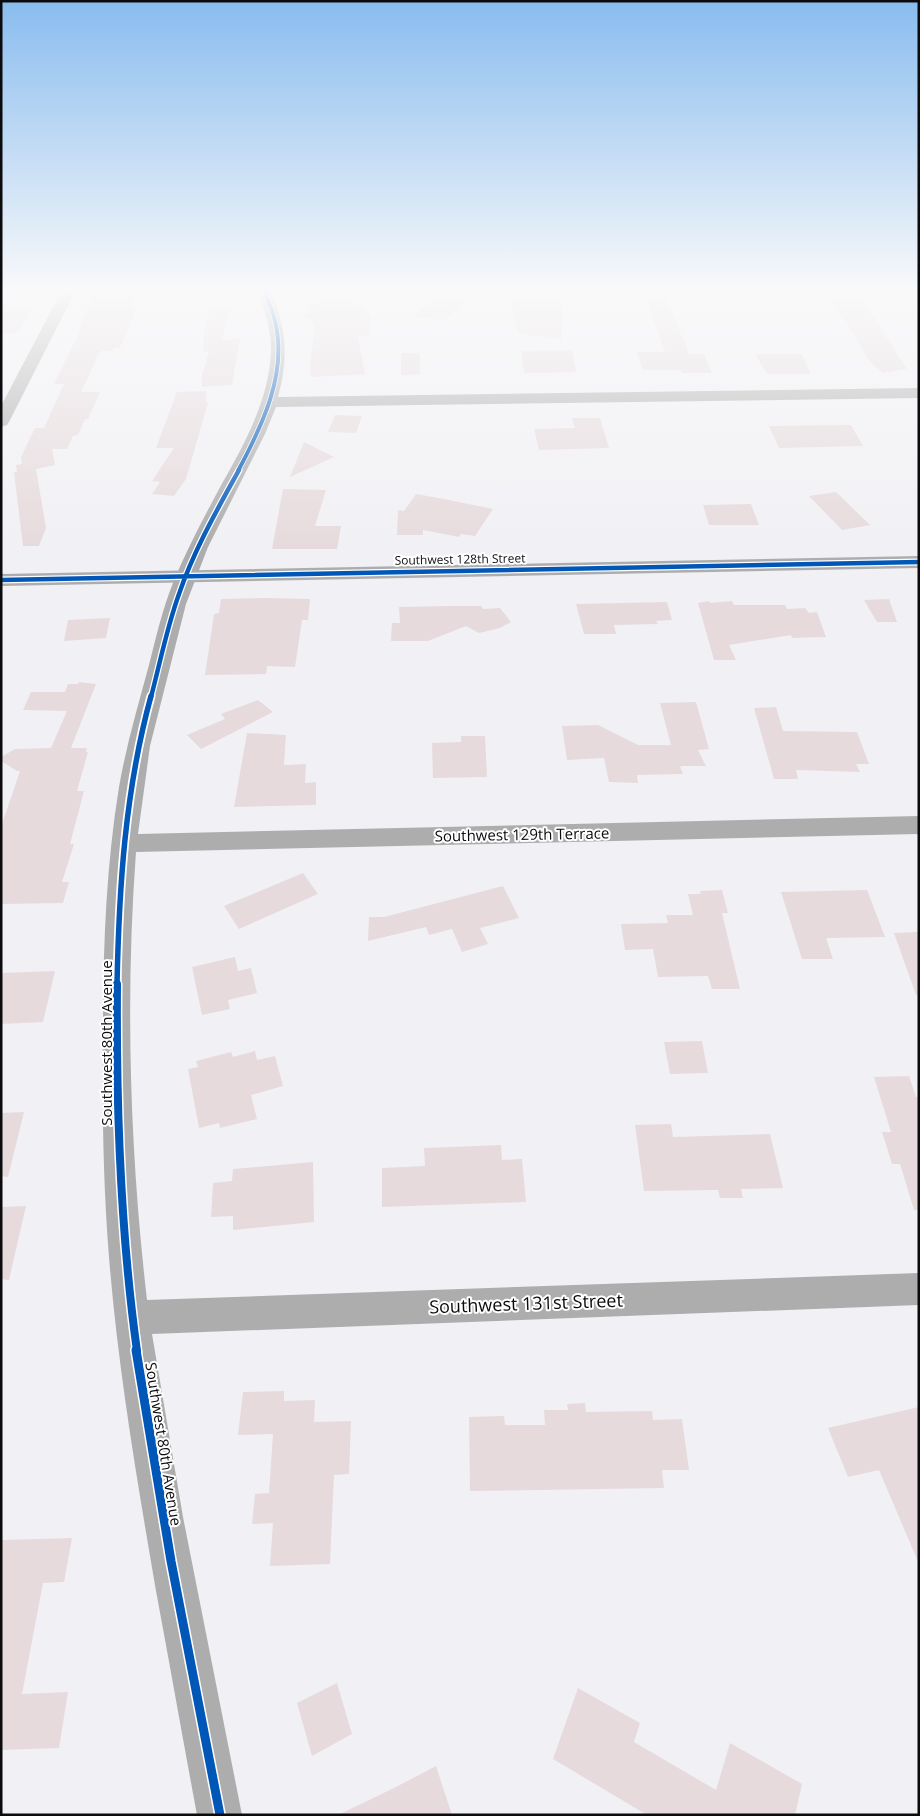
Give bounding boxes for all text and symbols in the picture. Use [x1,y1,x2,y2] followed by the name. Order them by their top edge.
[394,549,526,569] street label: Southwest 128th Street
[435,822,609,846] street label: Southwest 129th Terrace
[96,960,116,1126] street label: Southwest 80th Avenue
[429,1288,623,1318] street label: Southwest 131st Street
[141,1361,187,1527] street label: Southwest 80th Avenue

